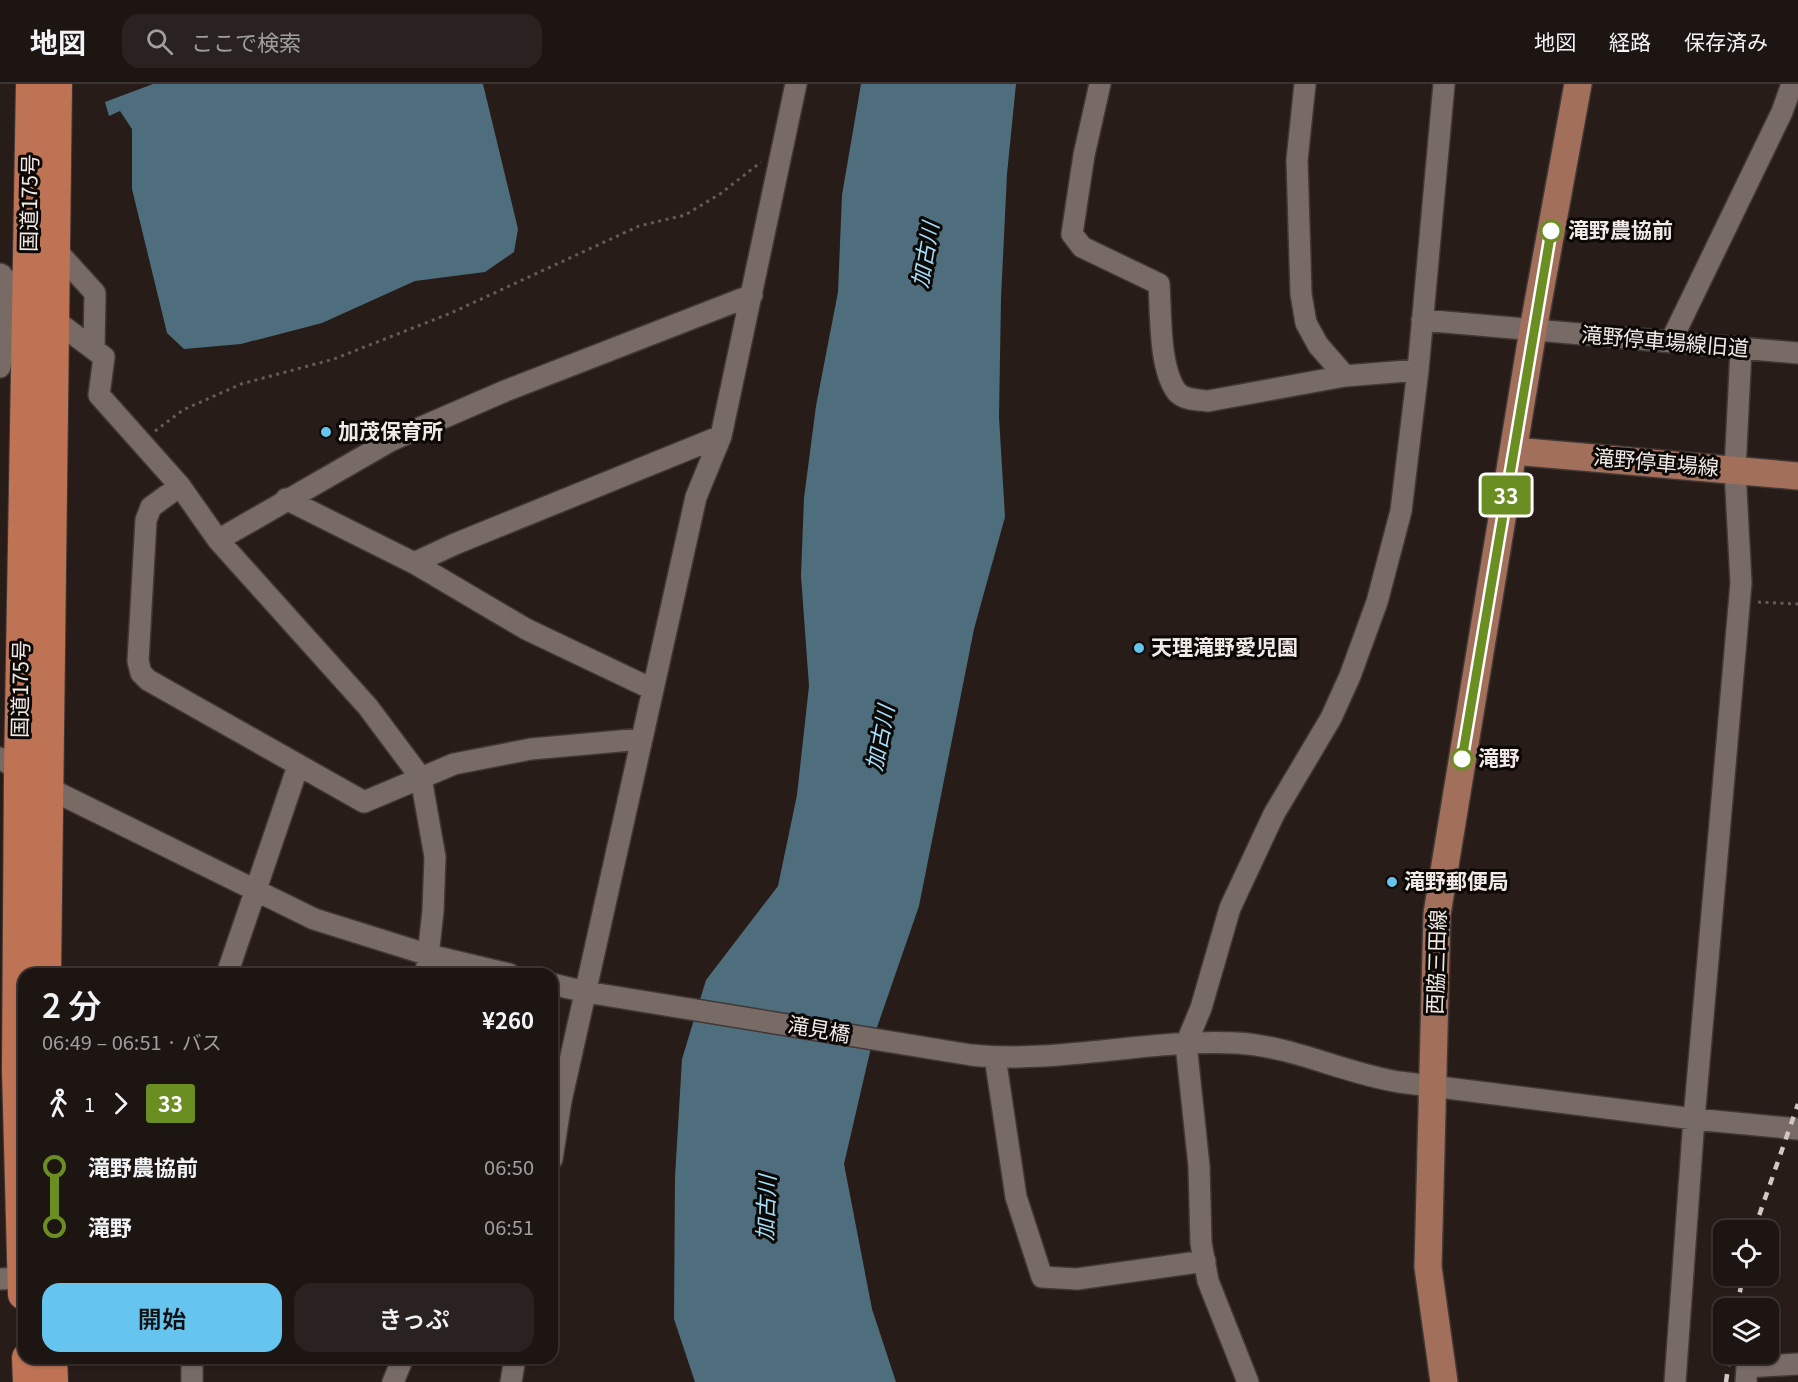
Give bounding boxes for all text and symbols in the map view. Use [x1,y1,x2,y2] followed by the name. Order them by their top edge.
[122,14,542,68] search box
[30,21,86,61] text: 地図
[143,25,176,58] icon: search
[191,25,301,57] text: ここで検索
[1534,26,1576,56] text: 地図
[1609,26,1651,56] text: 経路
[1684,26,1768,56] text: 保存済み
[12,154,44,252] street label: 国道175号
[1568,214,1673,244] place label: 滝野農協前
[902,217,945,290] water label: 加古川
[1540,220,1562,242] marker: 滝野農協前
[1580,318,1750,362] street label: 滝野停車場線旧道
[338,415,443,445] place label: 加茂保育所
[319,425,333,439] marker: 加茂保育所
[1592,441,1720,481] street label: 滝野停車場線
[1479,476,1533,514] line badge: 33
[1494,480,1518,510] text: 33
[1151,631,1298,661] place label: 天理滝野愛児園
[3,640,35,738] street label: 国道175号
[1132,641,1146,655] marker: 天理滝野愛児園
[856,700,900,773] water label: 加古川
[1478,742,1520,772] place label: 滝野
[1451,748,1473,770] marker: 滝野
[1404,865,1509,895] place label: 滝野郵便局
[1385,875,1399,889] marker: 滝野郵便局
[1418,909,1452,1015] street label: 西脇三田線
[42,980,102,1028] text: 2 分
[482,1003,534,1035] text: ¥260
[786,1008,853,1048] street label: 滝見橋
[42,1027,222,1056] text: 06:49 – 06:51 · バス
[42,1087,75,1120] icon: walk
[104,1087,137,1120] icon: forward
[158,1088,183,1118] text: 33
[84,1089,95,1118] text: 1
[88,1150,198,1182] text: 滝野農協前
[484,1152,534,1181] text: 06:50
[747,1172,781,1241] water label: 加古川
[88,1210,132,1242] text: 滝野
[484,1212,534,1241] text: 06:51
[1713,1220,1779,1364] map controls
[1713,1220,1779,1286] button: locate
[42,1283,282,1352] button: 開始
[294,1283,534,1352] button: きっぷ
[1713,1298,1779,1364] button: layers

